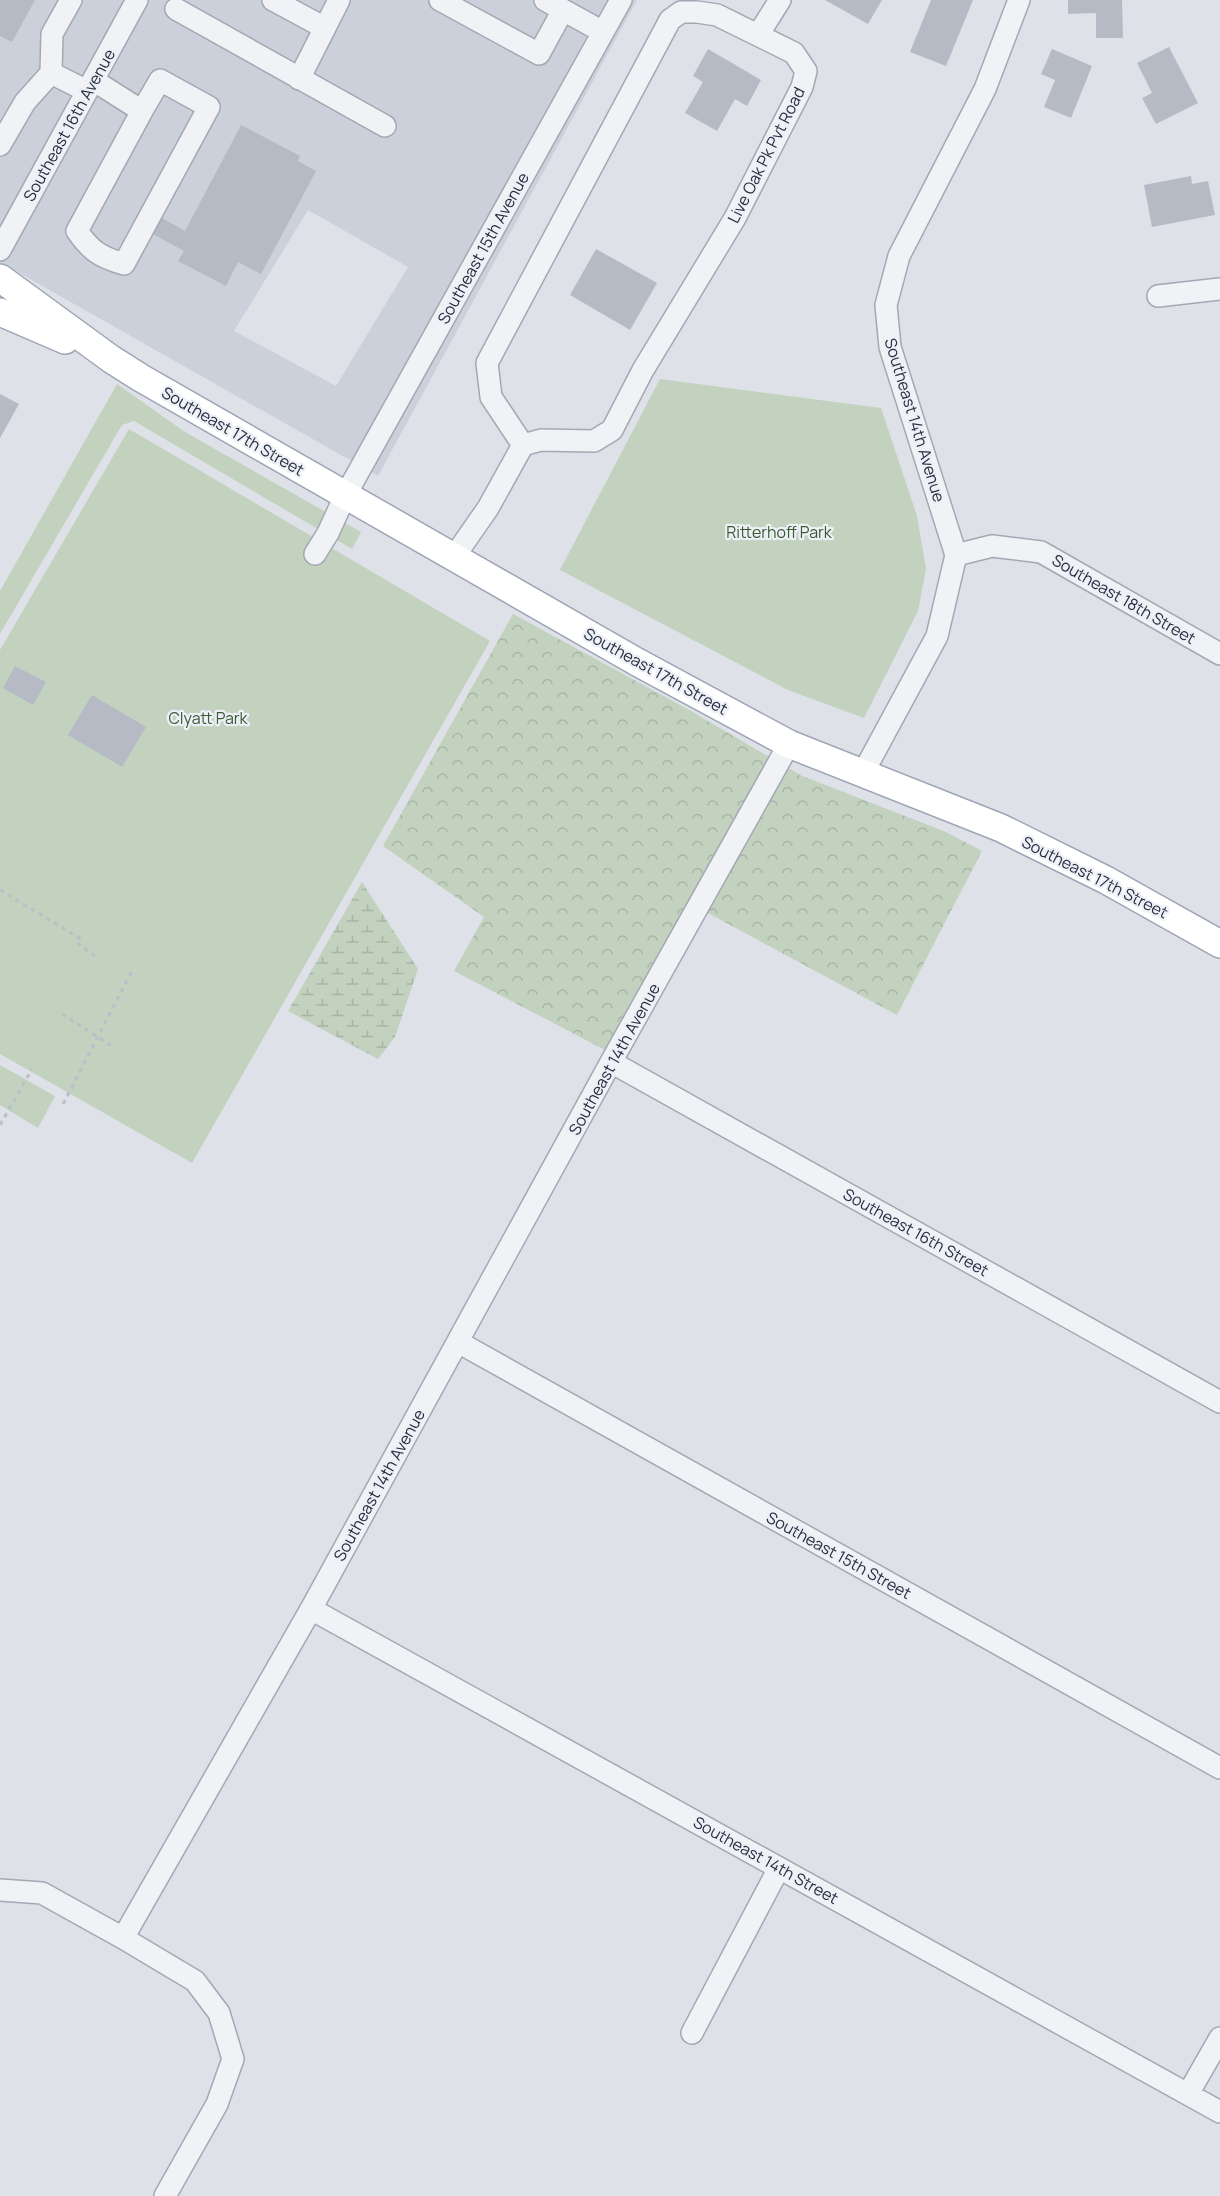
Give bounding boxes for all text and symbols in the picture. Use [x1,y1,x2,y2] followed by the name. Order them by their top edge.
[18,45,120,205] street label: Southeast 16th Avenue
[722,83,810,227] street label: Live Oak Pk Pvt Road
[432,168,534,328] street label: Southeast 15th Avenue
[880,335,950,505] street label: Southeast 14th Avenue
[158,381,308,481] street label: Southeast 17th Street
[726,521,833,543] park label: Ritterhoff Park
[1048,549,1200,649] street label: Southeast 18th Street
[580,622,732,720] street label: Southeast 17th Street
[168,707,249,729] park label: Clyatt Park
[1018,831,1172,923] street label: Southeast 17th Street
[563,979,665,1139] street label: Southeast 14th Avenue
[839,1183,993,1281] street label: Southeast 16th Street
[328,1405,430,1565] street label: Southeast 14th Avenue
[763,1506,915,1604] street label: Southeast 15th Street
[690,1811,842,1909] street label: Southeast 14th Street

